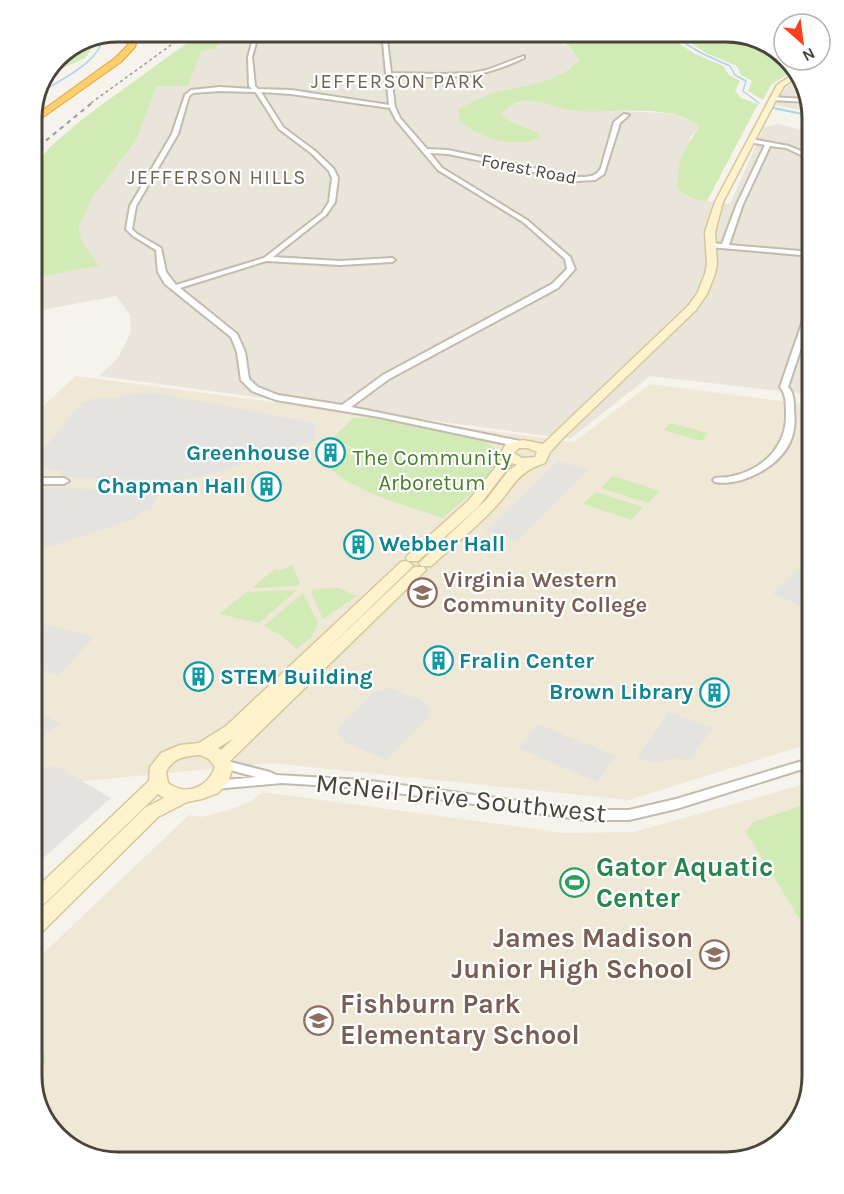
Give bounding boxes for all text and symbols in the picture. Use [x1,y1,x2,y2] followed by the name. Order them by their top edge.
[772,12,832,72] north arrow
[799,44,818,66] text: N
[311,70,485,93] district label: JEFFERSON PARK
[480,149,578,189] street label: Forest Road
[127,166,307,189] district label: JEFFERSON HILLS
[315,437,347,469] building icon: Greenhouse
[186,440,310,466] place label: Greenhouse
[352,445,512,496] park label: The Community Arboretum
[251,470,283,502] building icon: Chapman Hall
[97,473,246,499] place label: Chapman Hall
[342,528,374,560] building icon: Webber Hall
[379,531,505,557] place label: Webber Hall
[443,567,647,618] place label: Virginia Western Community College
[406,577,438,609] school or university icon: Virginia Western Community College
[422,645,454,677] building icon: Fralin Center
[459,648,594,674] place label: Fralin Center
[183,661,215,693] building icon: STEM Building
[220,664,373,690] place label: STEM Building
[698,676,730,708] building icon: Brown Library
[549,679,693,705] place label: Brown Library
[314,767,608,829] street label: McNeil Drive Southwest
[596,851,773,914] place label: Gator Aquatic Center
[559,867,591,899] sports icon: Gator Aquatic Center
[451,922,693,985] place label: James Madison Junior High School
[698,938,730,970] school or university icon: James Madison Junior High School
[340,988,580,1051] place label: Fishburn Park Elementary School
[303,1004,335,1036] school or university icon: Fishburn Park Elementary School

